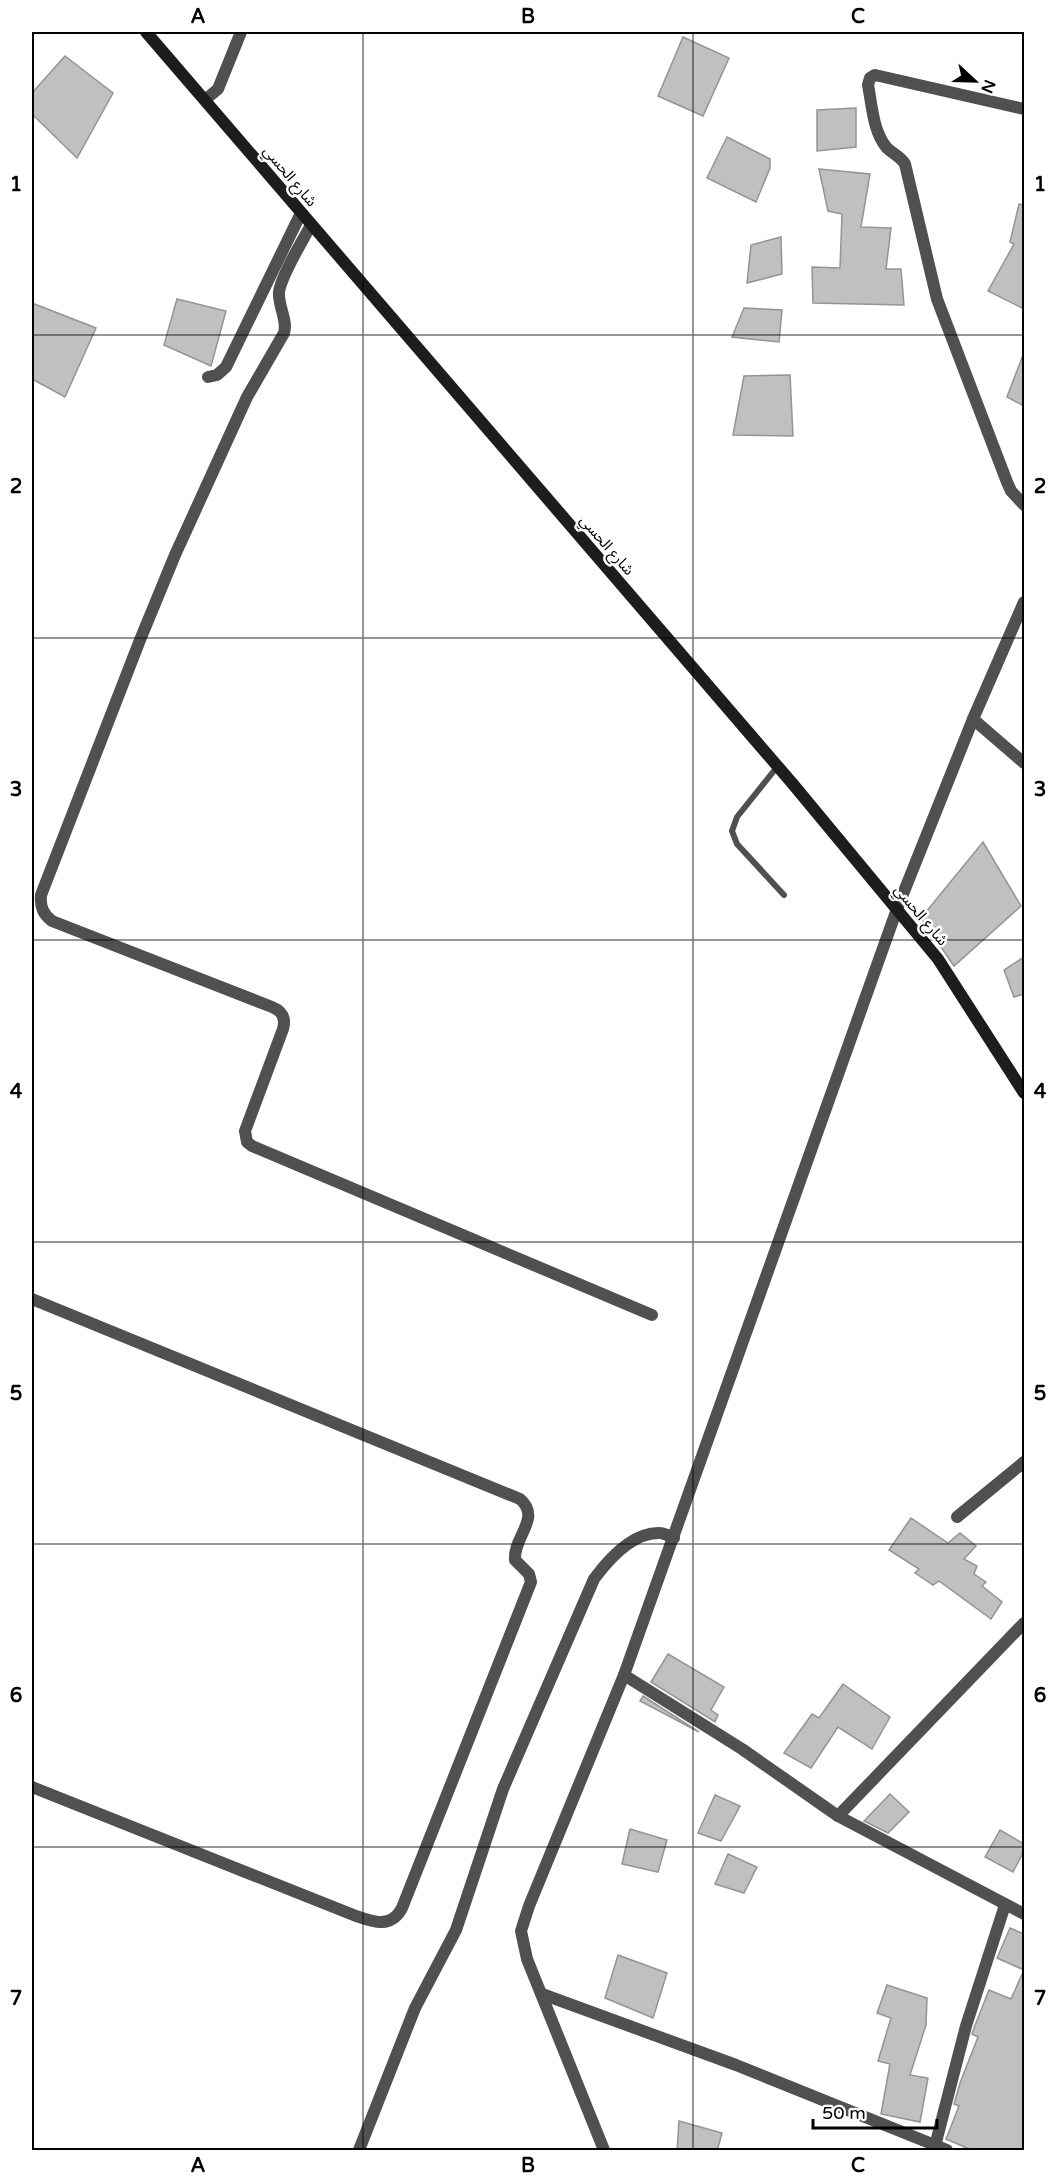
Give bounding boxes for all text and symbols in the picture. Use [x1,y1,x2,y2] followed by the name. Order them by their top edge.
[191,5,206,29] text: A
[521,5,535,29] text: B
[851,5,865,29] text: C
[945,51,1005,111] north arrow
[976,77,1000,96] text: N
[257,142,321,212] street label: شارع الحسي
[10,173,22,197] text: 1
[1034,173,1046,197] text: 1
[10,475,22,499] text: 2
[1034,475,1046,499] text: 2
[574,511,638,581] street label: شارع الحسي
[10,778,22,802] text: 3
[1034,778,1046,802] text: 3
[888,881,952,951] street label: شارع الحسي
[10,1080,23,1104] text: 4
[1034,1080,1047,1104] text: 4
[10,1382,22,1406] text: 5
[1034,1382,1046,1406] text: 5
[10,1684,22,1708] text: 6
[1034,1684,1046,1708] text: 6
[10,1987,22,2011] text: 7
[1034,1987,1046,2011] text: 7
[813,2092,938,2130] scale bar
[822,2102,866,2124] text: 50 m
[191,2154,206,2178] text: A
[521,2154,535,2178] text: B
[851,2154,865,2178] text: C

